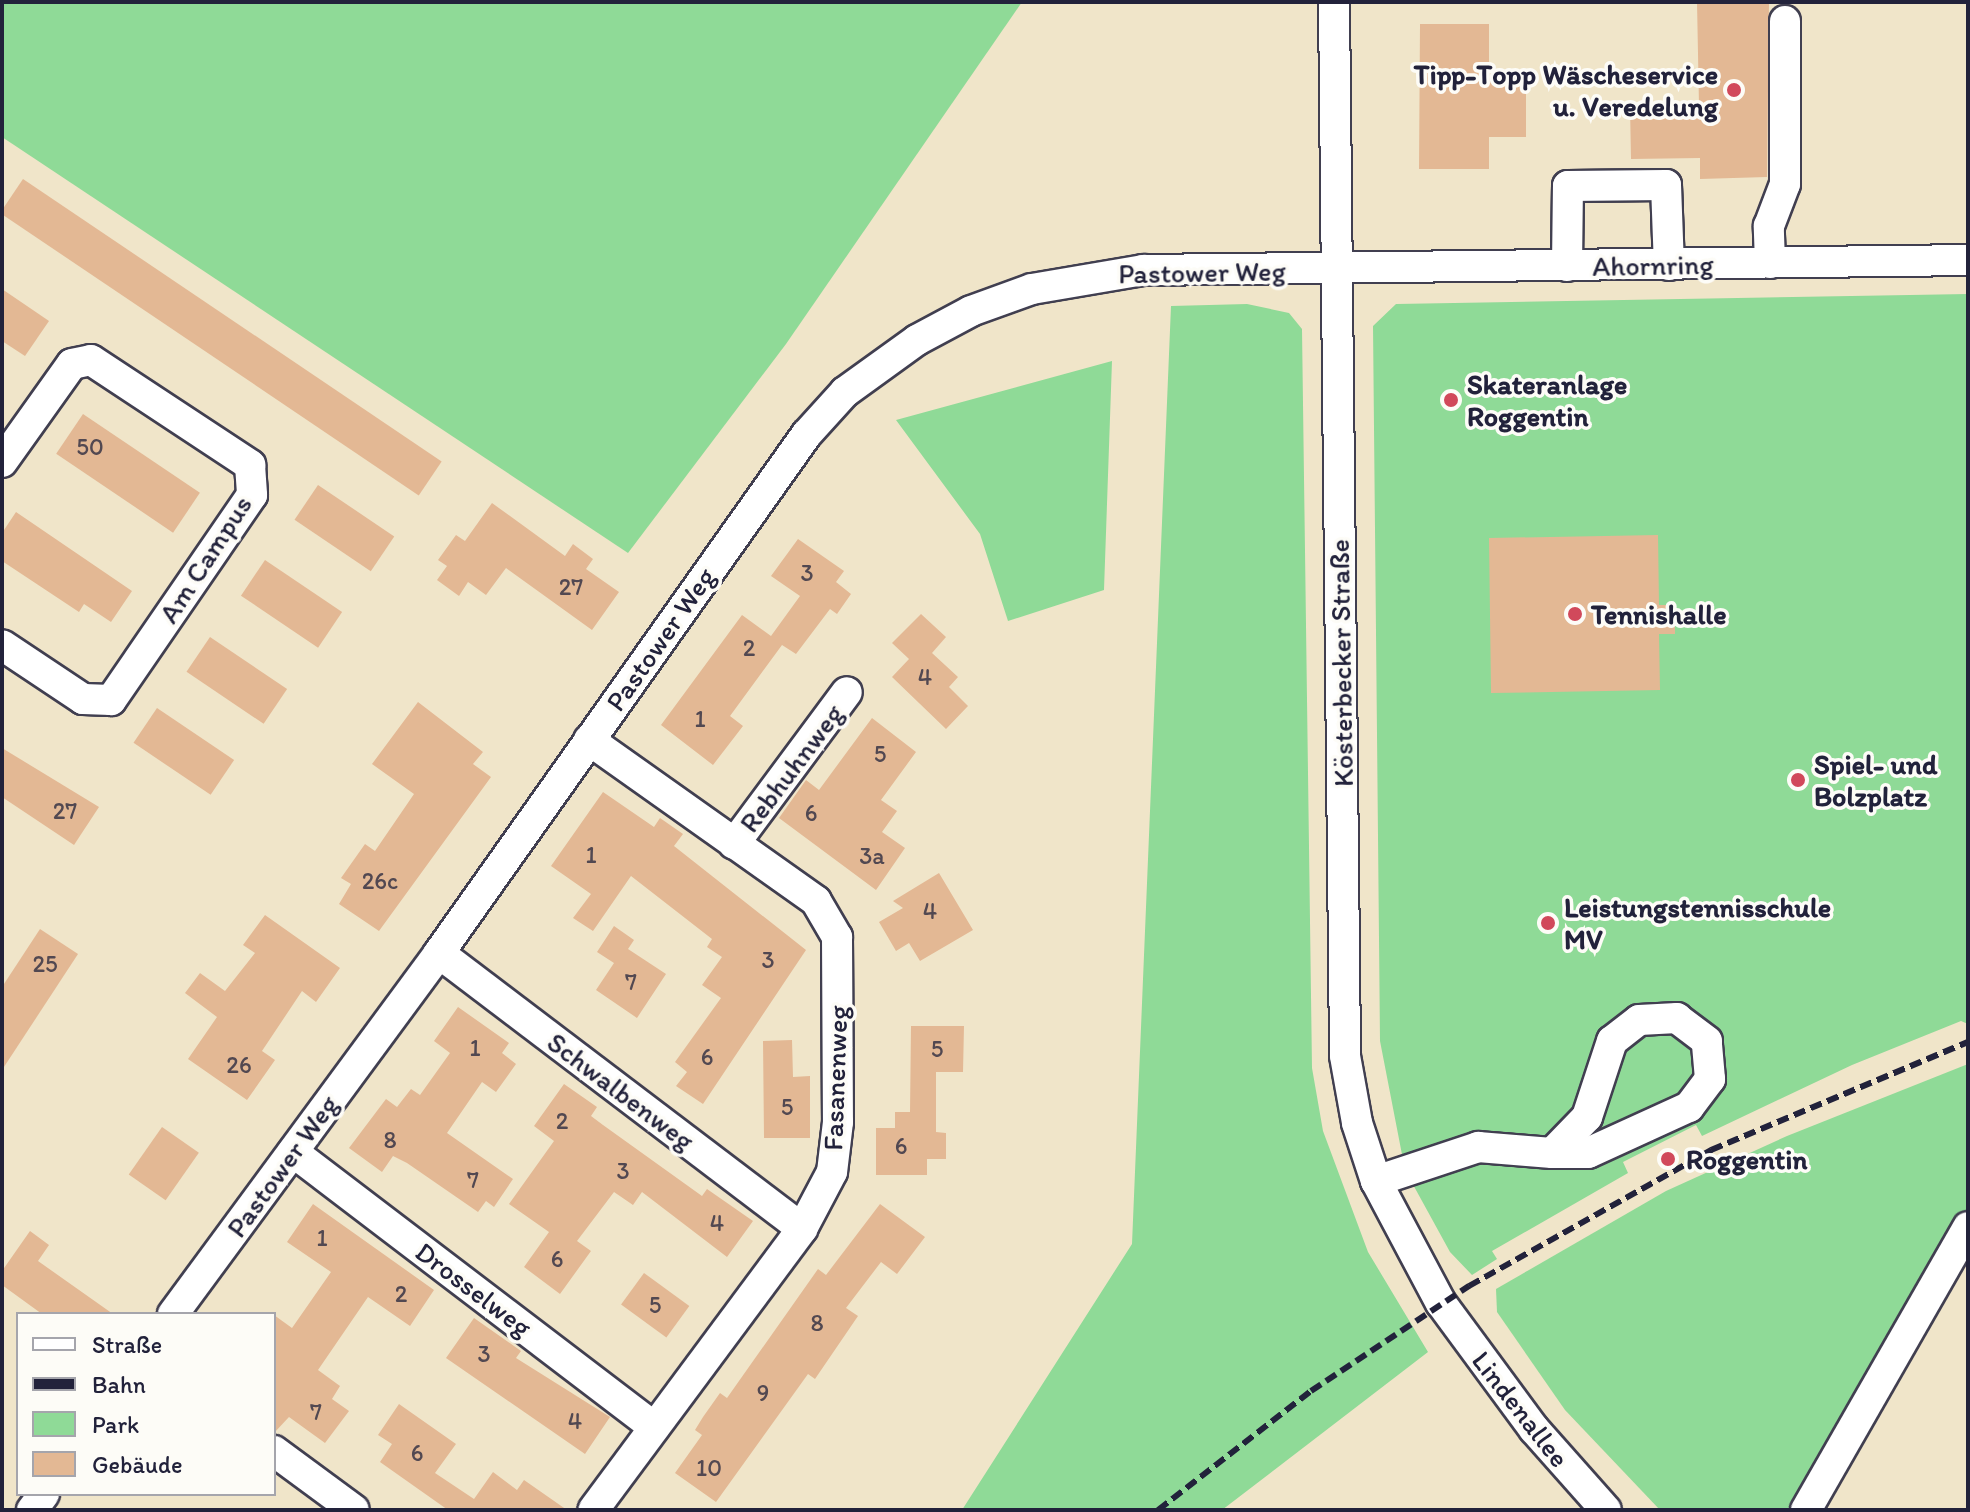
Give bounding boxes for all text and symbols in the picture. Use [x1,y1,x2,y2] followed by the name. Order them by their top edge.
[1416,57,1718,123] place label: Tipp-Topp Wäscheservice u. Veredelung
[1725,81,1743,99] marker: Tipp-Topp Wäscheservice u. Veredelung
[1592,247,1714,283] street label: Ahornring
[1118,254,1286,290] street label: Pastower Weg
[1467,367,1627,433] place label: Skateranlage Roggentin
[1442,391,1460,409] marker: Skateranlage Roggentin
[76,433,104,461] house number: 50
[151,489,259,629] street label: Am Campus
[1322,539,1360,787] street label: Kösterbecker Straße
[800,559,814,587] house number: 3
[598,561,722,717] street label: Pastower Weg
[559,573,583,601] house number: 27
[1591,597,1727,631] place label: Tennishalle
[1566,605,1584,623] marker: Tennishalle
[743,634,755,662] house number: 2
[918,663,932,691] house number: 4
[732,697,850,839] street label: Rebhuhnweg
[694,705,706,733] house number: 1
[874,740,886,768] house number: 5
[1814,747,1937,813] place label: Spiel- und Bolzplatz
[1789,771,1807,789] marker: Spiel- und Bolzplatz
[53,797,77,825] house number: 27
[805,799,817,827] house number: 6
[585,841,597,869] house number: 1
[859,842,885,870] house number: 3a
[362,867,398,895] house number: 26c
[1564,890,1831,956] place label: Leistungstennisschule MV
[923,897,937,925] house number: 4
[1539,914,1557,932] marker: Leistungstennisschule MV
[761,946,775,974] house number: 3
[32,950,58,978] house number: 25
[625,968,637,996] house number: 7
[816,1005,854,1151] street label: Fasanenweg
[541,1025,701,1157] street label: Schwalbenweg
[469,1034,481,1062] house number: 1
[931,1035,943,1063] house number: 5
[701,1043,713,1071] house number: 6
[226,1051,252,1079] house number: 26
[219,1088,345,1244] street label: Pastower Weg
[781,1093,793,1121] house number: 5
[556,1107,568,1135] house number: 2
[383,1126,397,1154] house number: 8
[895,1132,907,1160] house number: 6
[1686,1142,1807,1176] place label: Roggentin
[1657,1148,1679,1170] marker: Roggentin
[616,1157,630,1185] house number: 3
[467,1166,479,1194] house number: 7
[710,1209,724,1237] house number: 4
[316,1224,328,1252] house number: 1
[409,1234,539,1344] street label: Drosselweg
[551,1245,563,1273] house number: 6
[395,1280,407,1308] house number: 2
[649,1291,661,1319] house number: 5
[810,1309,824,1337] house number: 8
[16,1312,276,1496] legend
[92,1330,162,1359] text: Straße
[477,1340,491,1368] house number: 3
[1465,1344,1577,1474] street label: Lindenallee
[92,1370,146,1399] text: Bahn
[757,1379,769,1407] house number: 9
[310,1398,322,1426] house number: 7
[568,1407,582,1435] house number: 4
[92,1410,139,1439] text: Park
[411,1439,423,1467] house number: 6
[92,1450,183,1479] text: Gebäude
[696,1454,722,1482] house number: 10

